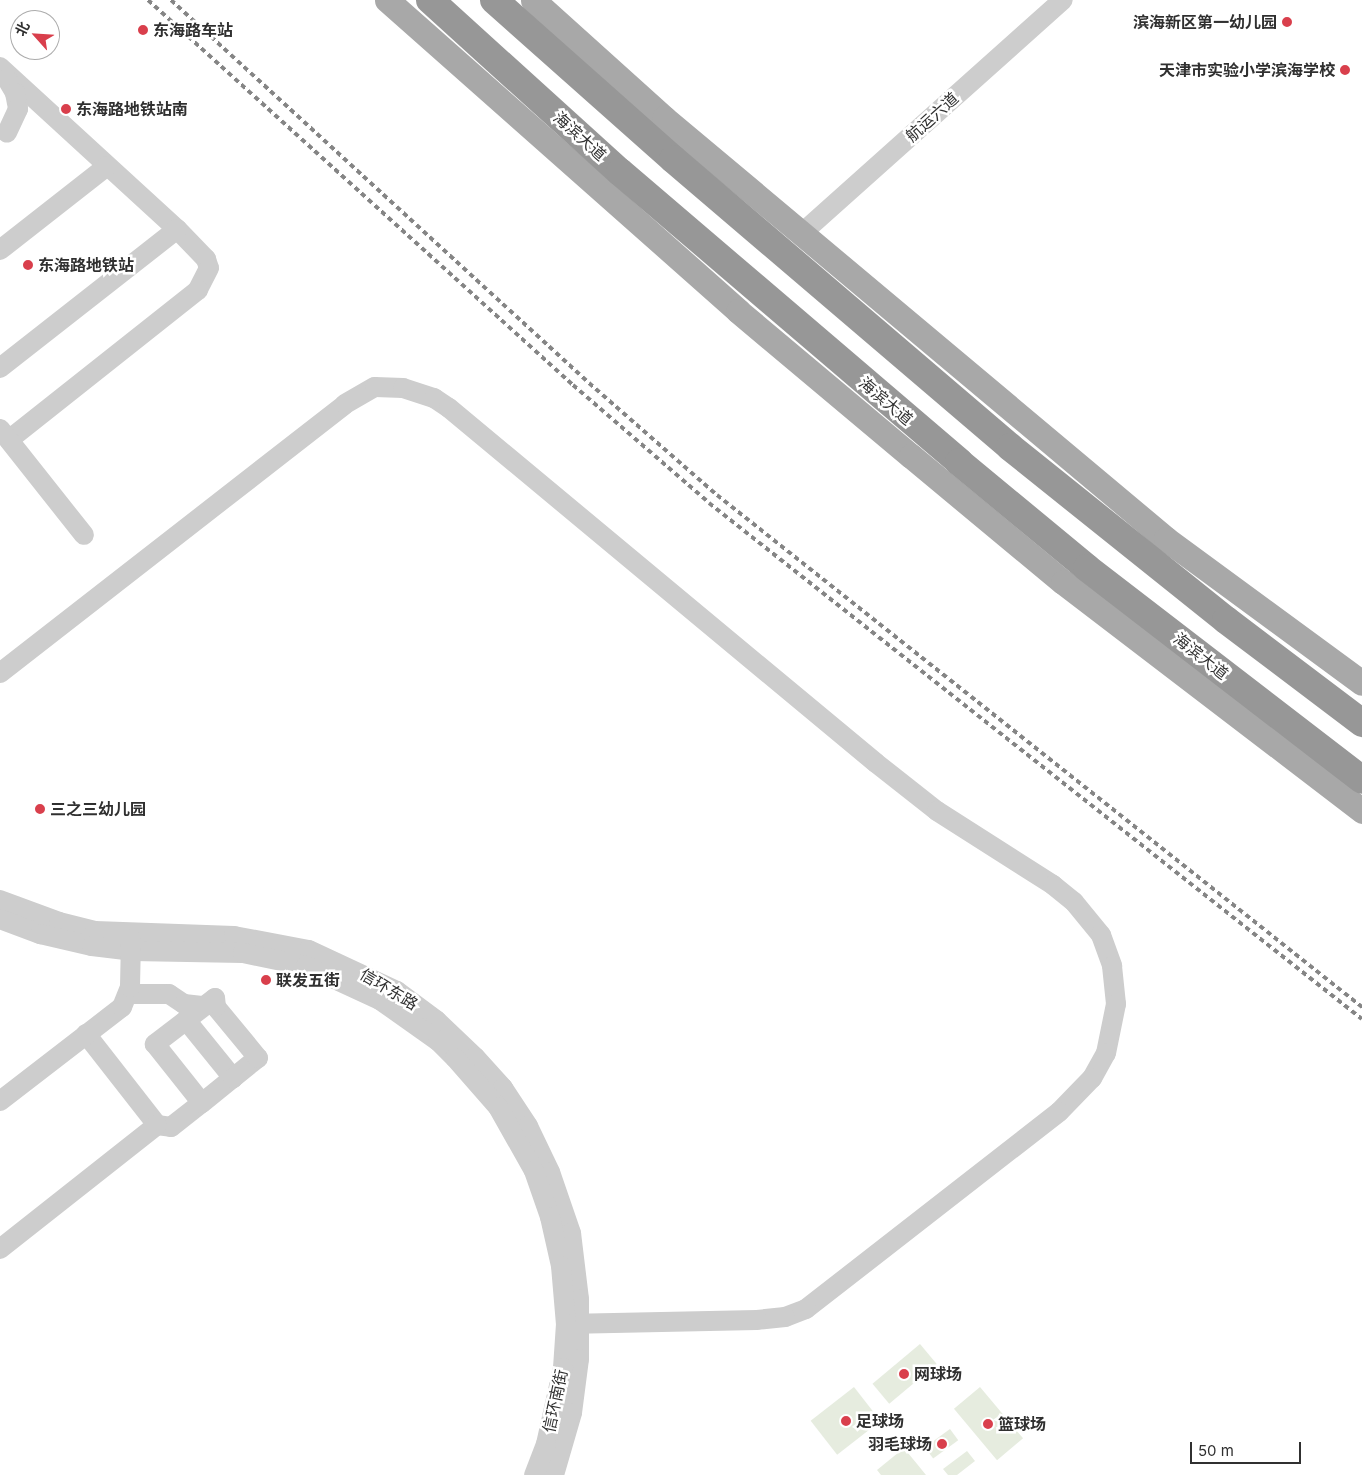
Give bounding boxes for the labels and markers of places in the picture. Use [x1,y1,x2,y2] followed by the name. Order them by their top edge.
[1133,12,1277,32] place label: 滨海新区第一幼儿园
[1281,16,1293,28] marker: 滨海新区第一幼儿园
[153,20,233,40] place label: 东海路车站
[137,24,149,36] marker: 东海路车站
[1159,60,1335,80] place label: 天津市实验小学滨海学校
[1339,64,1351,76] marker: 天津市实验小学滨海学校
[76,99,188,119] place label: 东海路地铁站南
[60,103,72,115] marker: 东海路地铁站南
[38,255,134,275] place label: 东海路地铁站
[22,259,34,271] marker: 东海路地铁站
[50,799,146,819] place label: 三之三幼儿园
[34,803,46,815] marker: 三之三幼儿园
[276,970,340,990] place label: 联发五街
[260,974,272,986] marker: 联发五街
[914,1364,962,1384] place label: 网球场
[898,1368,910,1380] marker: 网球场
[856,1411,904,1431] place label: 足球场
[998,1414,1046,1434] place label: 篮球场
[840,1415,852,1427] marker: 足球场
[982,1418,994,1430] marker: 篮球场
[868,1434,932,1454] place label: 羽毛球场
[936,1438,948,1450] marker: 羽毛球场

